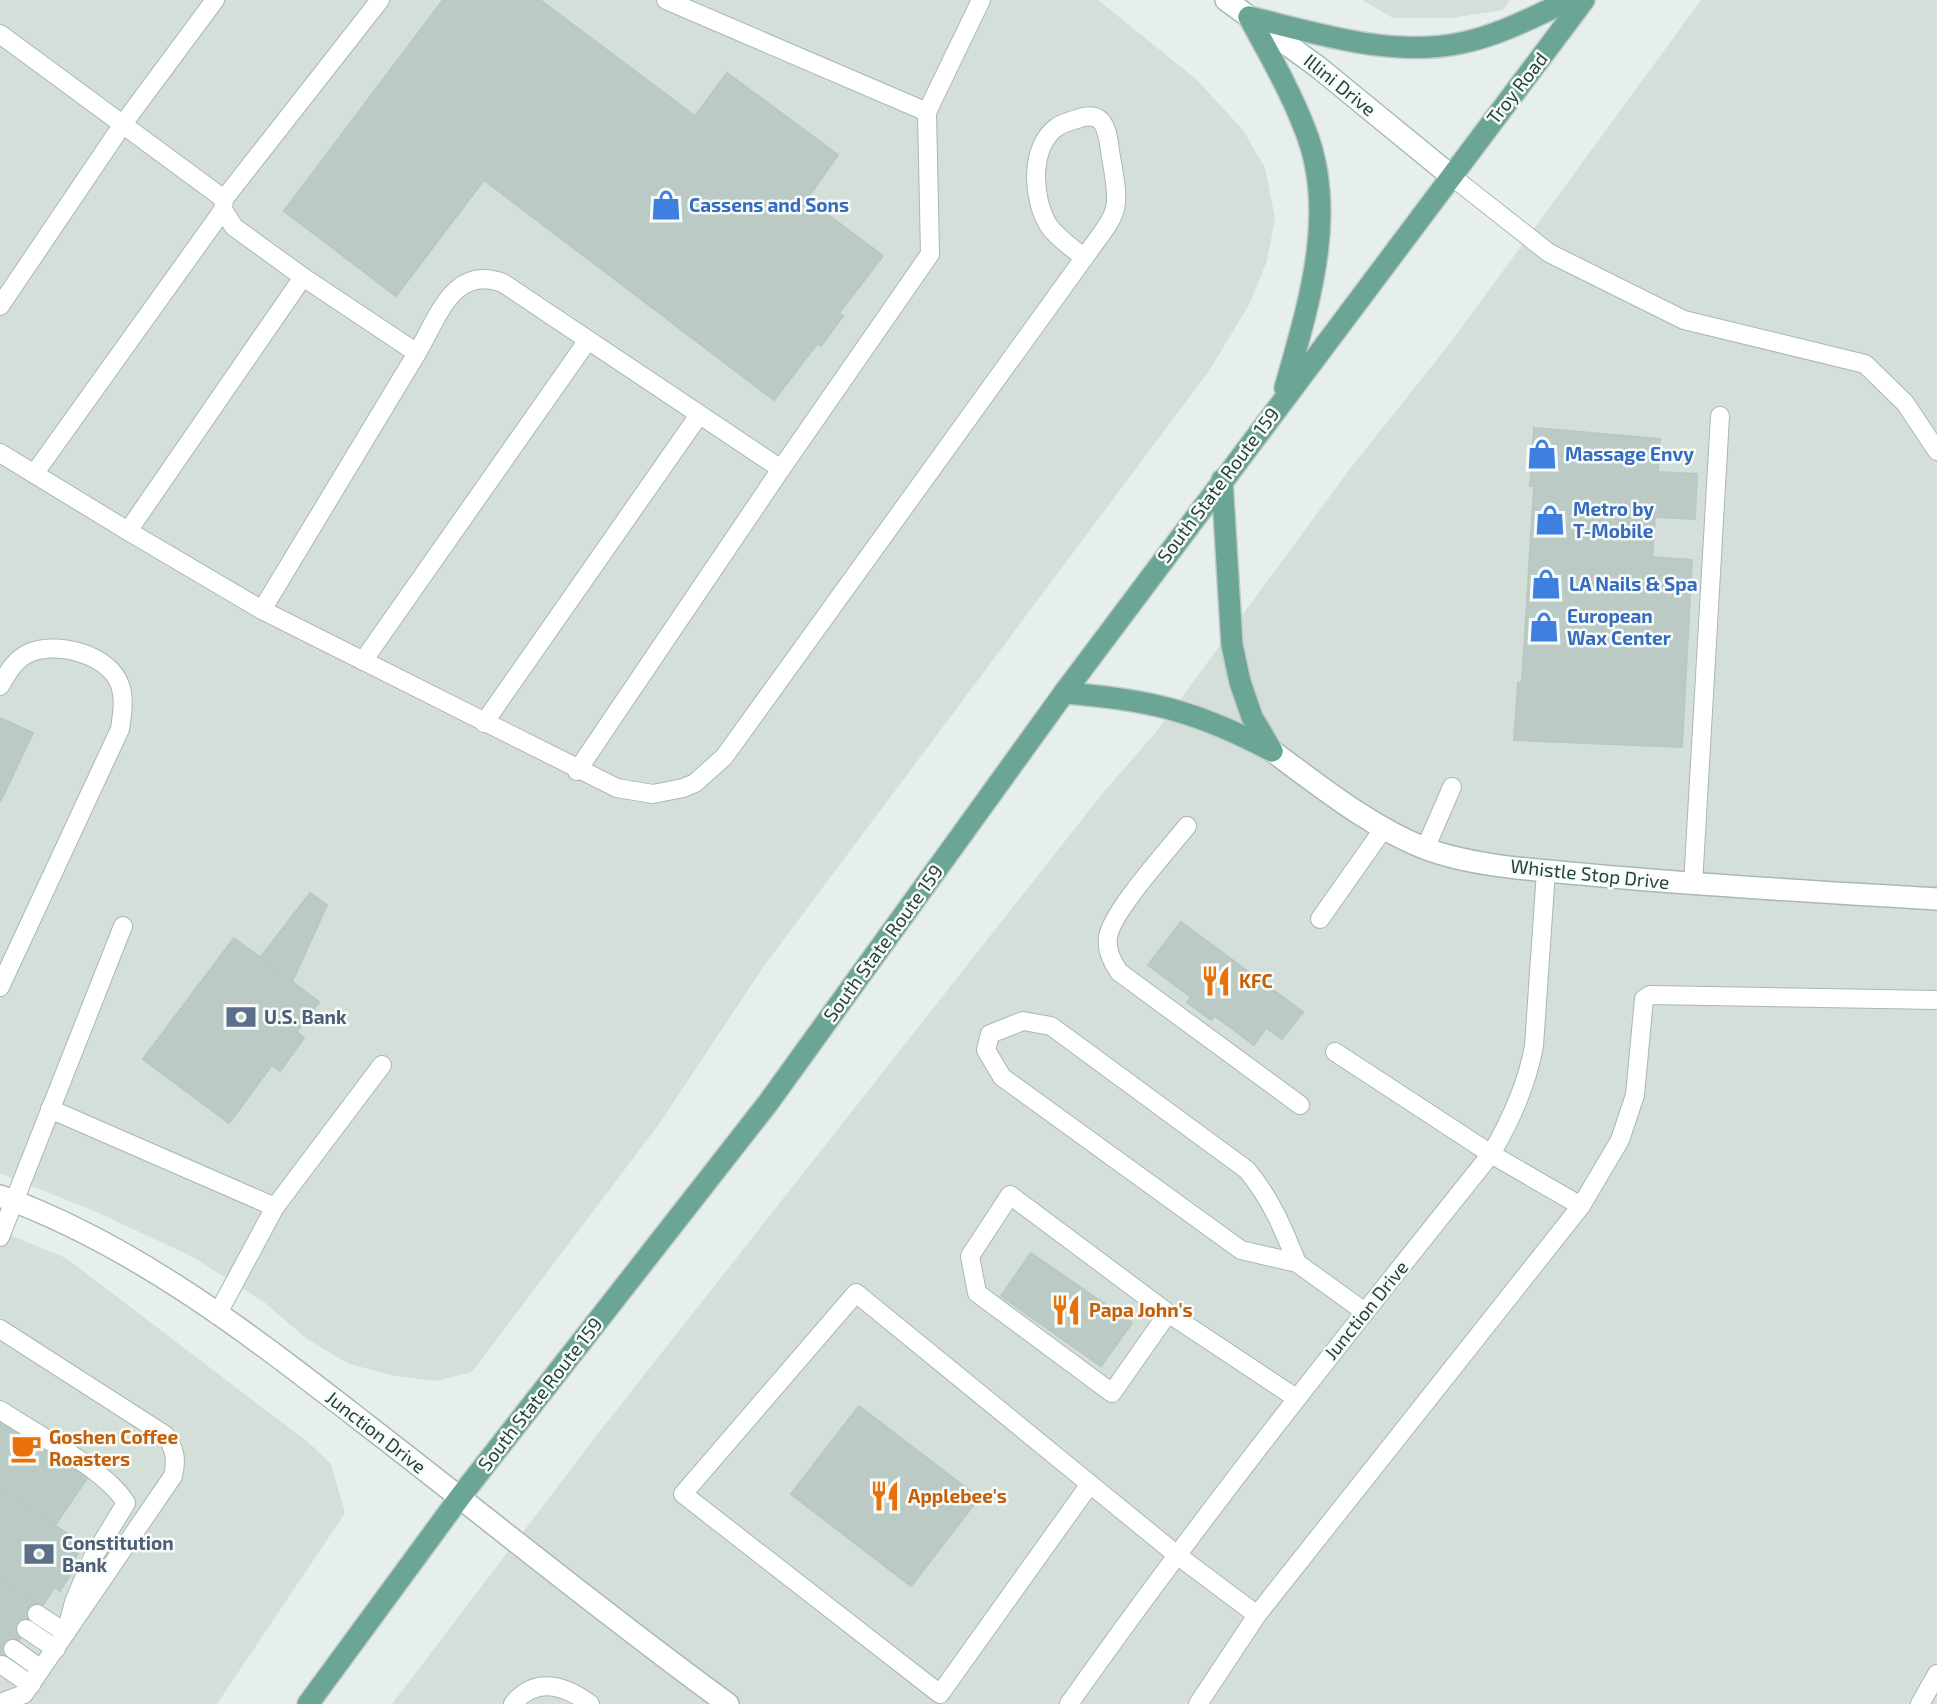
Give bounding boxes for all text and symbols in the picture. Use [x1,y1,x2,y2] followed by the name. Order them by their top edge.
[1481,47,1552,128] street label: Troy Road
[1300,49,1381,121] street label: Illini Drive
[649,188,683,222] shop icon: Cassens and Sons
[689,193,849,216] place label: Cassens and Sons
[1152,403,1283,567] street label: South State Route 159
[1525,437,1559,471] shop icon: Massage Envy
[1565,442,1694,466] place label: Massage Envy
[1573,497,1654,542] place label: Metro by T-Mobile
[1533,503,1567,537] shop icon: Metro by T-Mobile
[1529,567,1563,601] shop icon: LA Nails & Spa
[1569,572,1698,595] place label: LA Nails & Spa
[1567,604,1671,649] place label: European Wax Center
[1527,610,1561,644] shop icon: European Wax Center
[1509,854,1671,893] street label: Whistle Stop Drive
[818,860,947,1026] street label: South State Route 159
[1199,964,1233,998] restaurant icon: KFC
[1239,969,1273,992] place label: KFC
[224,1000,258,1034] bank icon: U.S. Bank
[264,1005,347,1028] place label: U.S. Bank
[1319,1256,1413,1364] street label: Junction Drive
[1049,1293,1083,1327] restaurant icon: Papa John's
[1089,1298,1193,1321] place label: Papa John's
[473,1312,607,1475] street label: South State Route 159
[322,1385,431,1478] street label: Junction Drive
[49,1425,179,1470] place label: Goshen Coffee Roasters
[9,1431,43,1465] cafe icon: Goshen Coffee Roasters
[868,1479,902,1513] restaurant icon: Applebee's
[908,1484,1007,1507] place label: Applebee's
[62,1531,174,1576] place label: Constitution Bank
[22,1537,56,1571] bank icon: Constitution Bank

